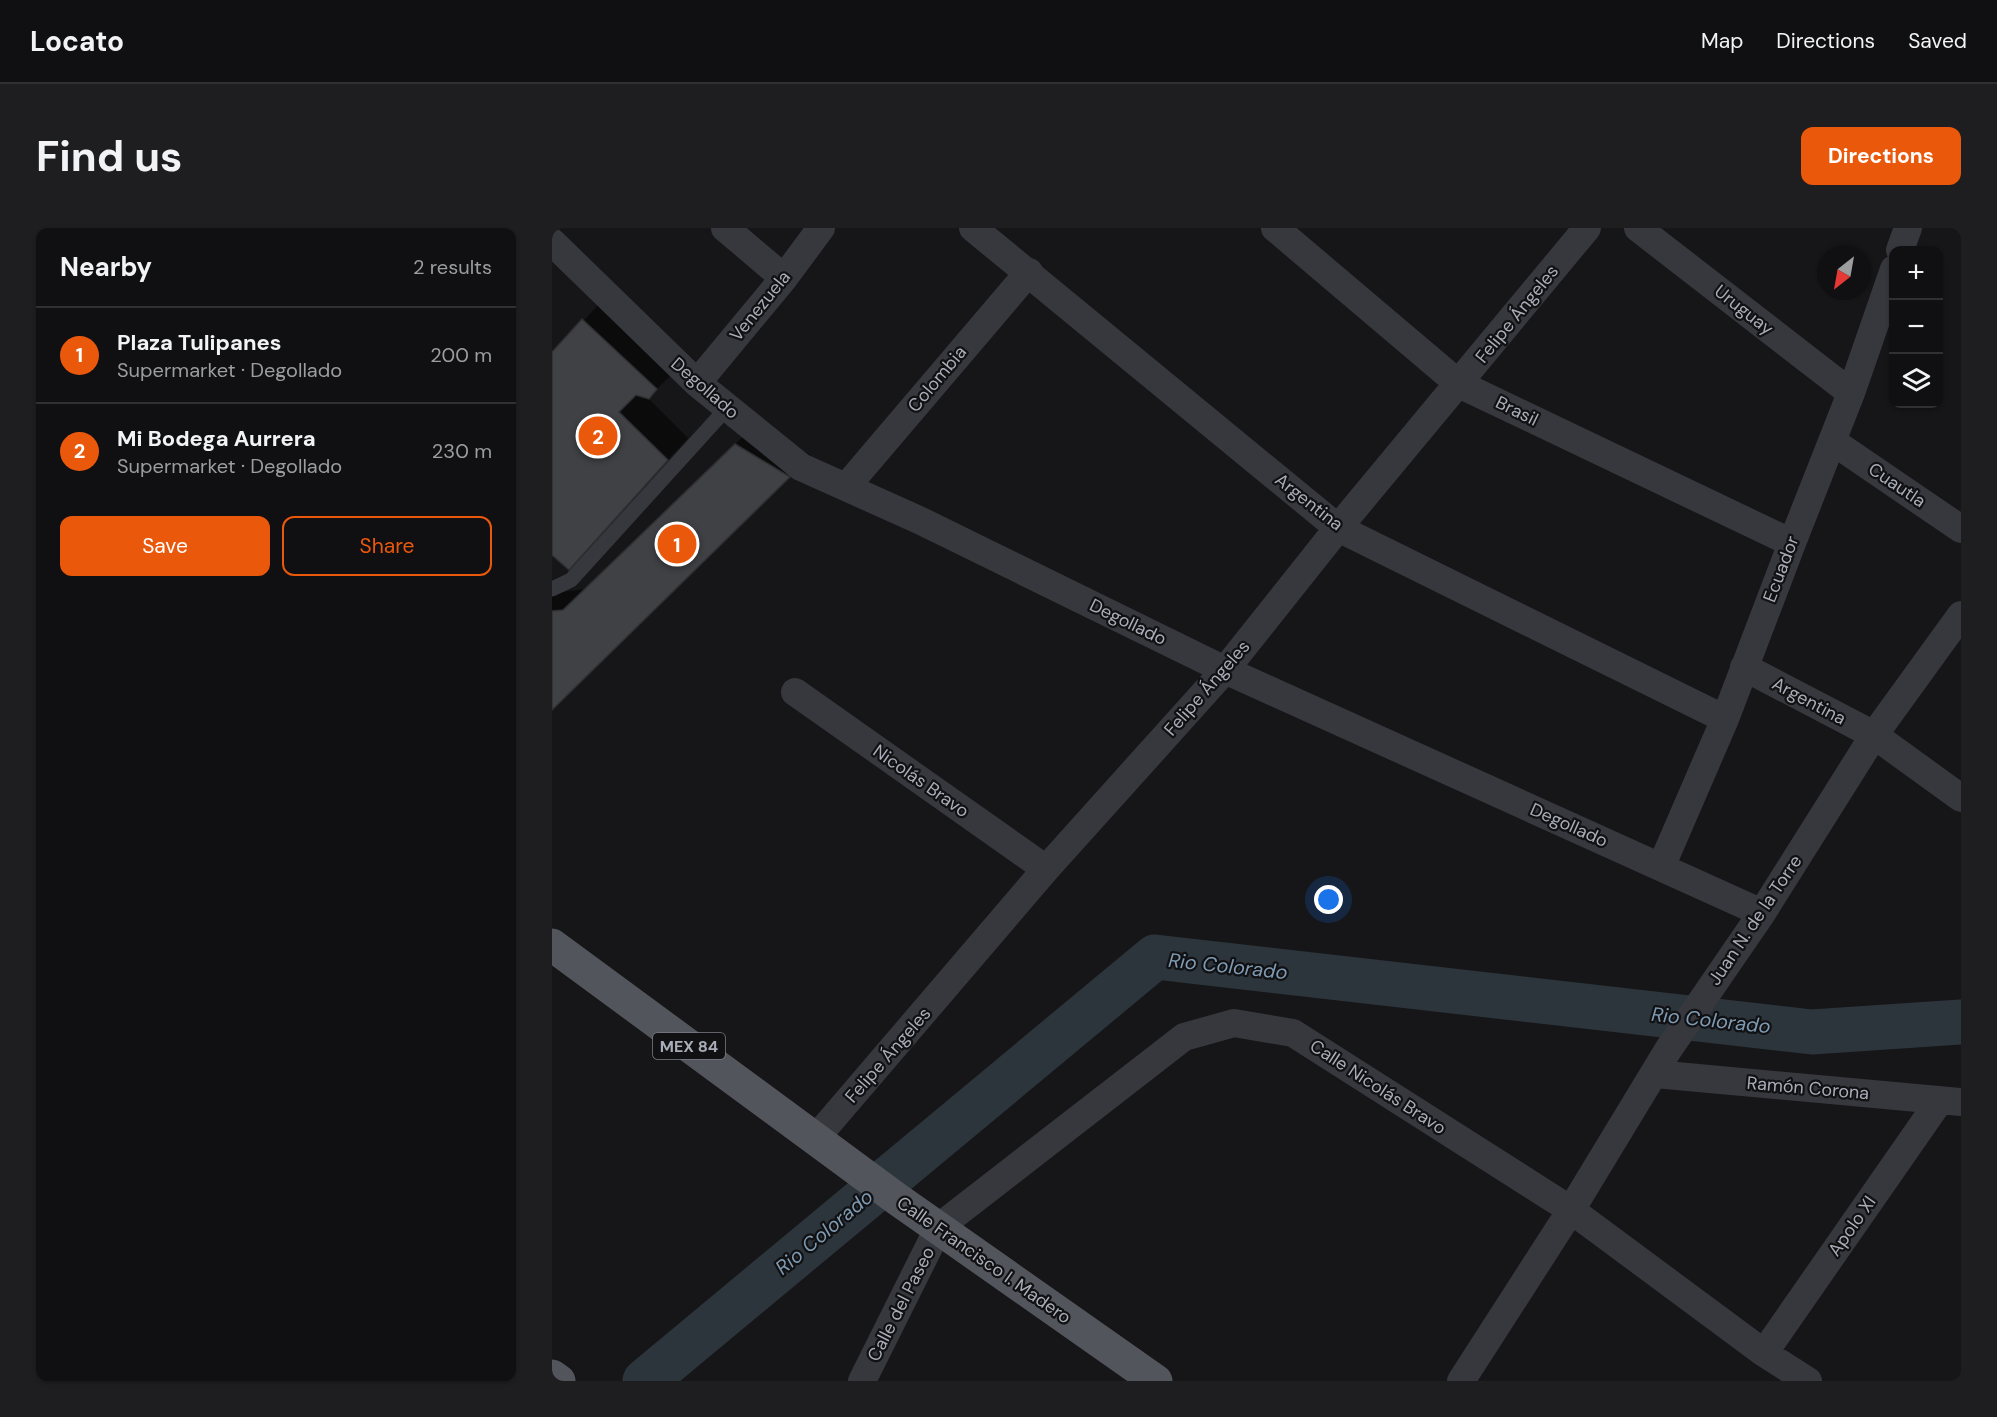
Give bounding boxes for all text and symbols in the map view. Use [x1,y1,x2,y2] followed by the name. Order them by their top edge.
[30,23,124,60] text: Locato
[1701,27,1743,55] text: Map
[1776,27,1875,55] text: Directions
[1908,27,1967,55] text: Saved
[1801,127,1961,185] button: Directions
[36,129,182,184] text: Find us
[1817,246,1871,300] north arrow
[1889,246,1943,408] map controls
[1889,246,1943,300] button: +
[60,250,152,284] text: Nearby
[413,254,492,280] text: 2 results
[1470,260,1564,368] street label: Felipe Ángeles
[724,266,796,346] street label: Venezuela
[1710,279,1778,341] street label: Uruguay
[1889,300,1943,354] button: −
[117,328,281,357] text: Plaza Tulipanes
[902,341,972,417] street label: Colombia
[76,342,83,368] text: 1
[430,342,492,368] text: 200 m
[666,352,744,424] street label: Degollado
[1889,354,1943,408] button: layers
[117,357,342,383] text: Supermarket · Degollado
[1492,390,1542,432] street label: Brasil
[578,414,618,458] pin: 2
[117,424,316,453] text: Mi Bodega Aurrera
[74,438,85,464] text: 2
[432,438,492,464] text: 230 m
[117,453,342,479] text: Supermarket · Degollado
[1864,457,1930,513] street label: Cuautla
[1270,468,1348,536] street label: Argentina
[60,516,270,576] button: Save
[282,516,492,576] button: Share
[658,522,696,566] pin: 1
[1757,532,1805,606] street label: Ecuador
[1086,593,1170,651] street label: Degollado
[1159,635,1255,741] street label: Felipe Ángeles
[1768,672,1850,730] street label: Argentina
[868,739,974,823] street label: Nicolás Bravo
[1526,797,1612,853] street label: Degollado
[1702,850,1808,990] street label: Juan N. de la Torre
[1314,885,1343,914] your location
[1167,947,1289,985] water label: Rio Colorado
[1650,1001,1772,1039] water label: Rio Colorado
[840,1002,936,1108] street label: Felipe Ángeles
[653,1033,725,1059] road number: MEX 84
[1305,1034,1451,1140] street label: Calle Nicolás Bravo
[1746,1071,1870,1105] street label: Ramón Corona
[770,1183,878,1280] water label: Rio Colorado
[892,1191,1076,1329] street label: Calle Francisco I. Madero
[1823,1191,1881,1261] street label: Apolo XI
[862,1243,940,1365] street label: Calle del Paseo

